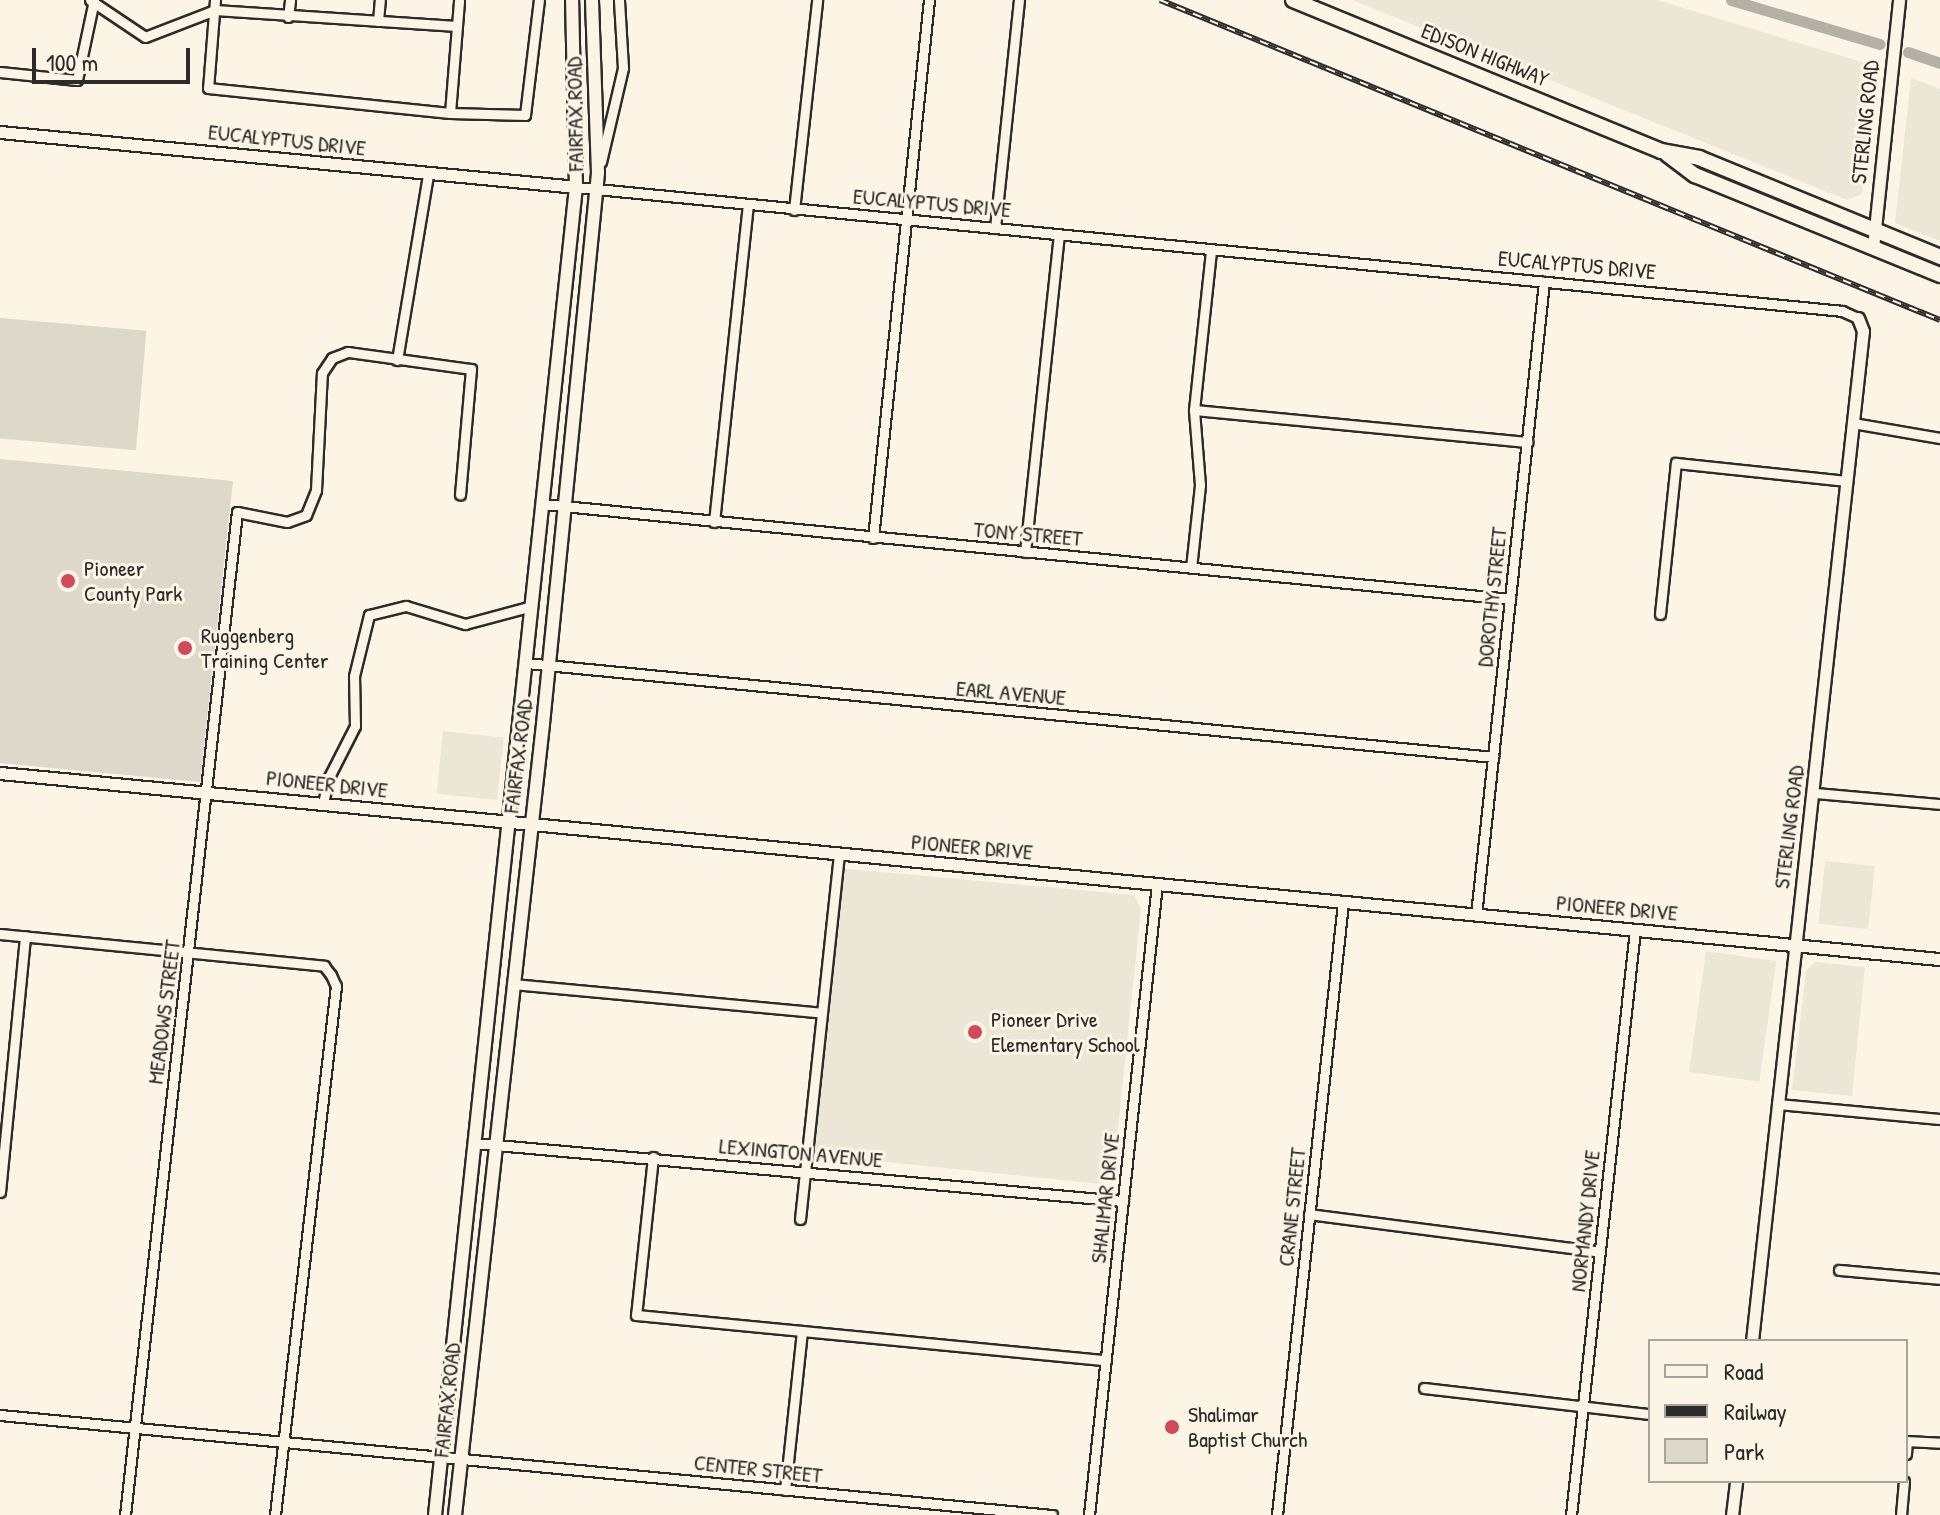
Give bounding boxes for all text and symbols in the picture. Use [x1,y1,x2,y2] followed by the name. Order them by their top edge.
[1418,18,1552,92] street label: EDISON HIGHWAY
[36,32,194,82] scale bar
[46,46,98,78] text: 100 m
[561,56,589,172] street label: FAIRFAX ROAD
[1845,59,1885,185] street label: STERLING ROAD
[207,119,367,161] street label: EUCALYPTUS DRIVE
[852,183,1012,223] street label: EUCALYPTUS DRIVE
[1497,245,1657,285] street label: EUCALYPTUS DRIVE
[972,516,1084,552] street label: TONY STREET
[1472,526,1512,668] street label: DOROTHY STREET
[84,555,182,606] place label: Pioneer County Park
[59,572,77,590] marker: Pioneer County Park
[201,622,329,674] place label: Ruggenberg Training Center
[176,639,194,657] marker: Ruggenberg Training Center
[955,675,1067,711] street label: EARL AVENUE
[498,697,538,815] street label: FAIRFAX ROAD
[1768,764,1810,890] street label: STERLING ROAD
[265,765,389,803] street label: PIONEER DRIVE
[910,829,1034,865] street label: PIONEER DRIVE
[1555,890,1679,926] street label: PIONEER DRIVE
[142,938,186,1086] street label: MEADOWS STREET
[991,1006,1139,1058] place label: Pioneer Drive Elementary School
[966,1023,984,1041] marker: Pioneer Drive Elementary School
[1085,1131,1125,1265] street label: SHALIMAR DRIVE
[718,1133,884,1173] street label: LEXINGTON AVENUE
[1273,1146,1311,1268] street label: CRANE STREET
[1564,1149,1606,1293] street label: NORMANDY DRIVE
[1648,1339,1908,1483] legend
[428,1342,466,1458] street label: FAIRFAX ROAD
[1724,1355,1763,1387] text: Road
[1724,1395,1787,1427] text: Railway
[1188,1401,1307,1452] place label: Shalimar Baptist Church
[1163,1418,1181,1436] marker: Shalimar Baptist Church
[1724,1435,1764,1467] text: Park
[693,1449,823,1489] street label: CENTER STREET

